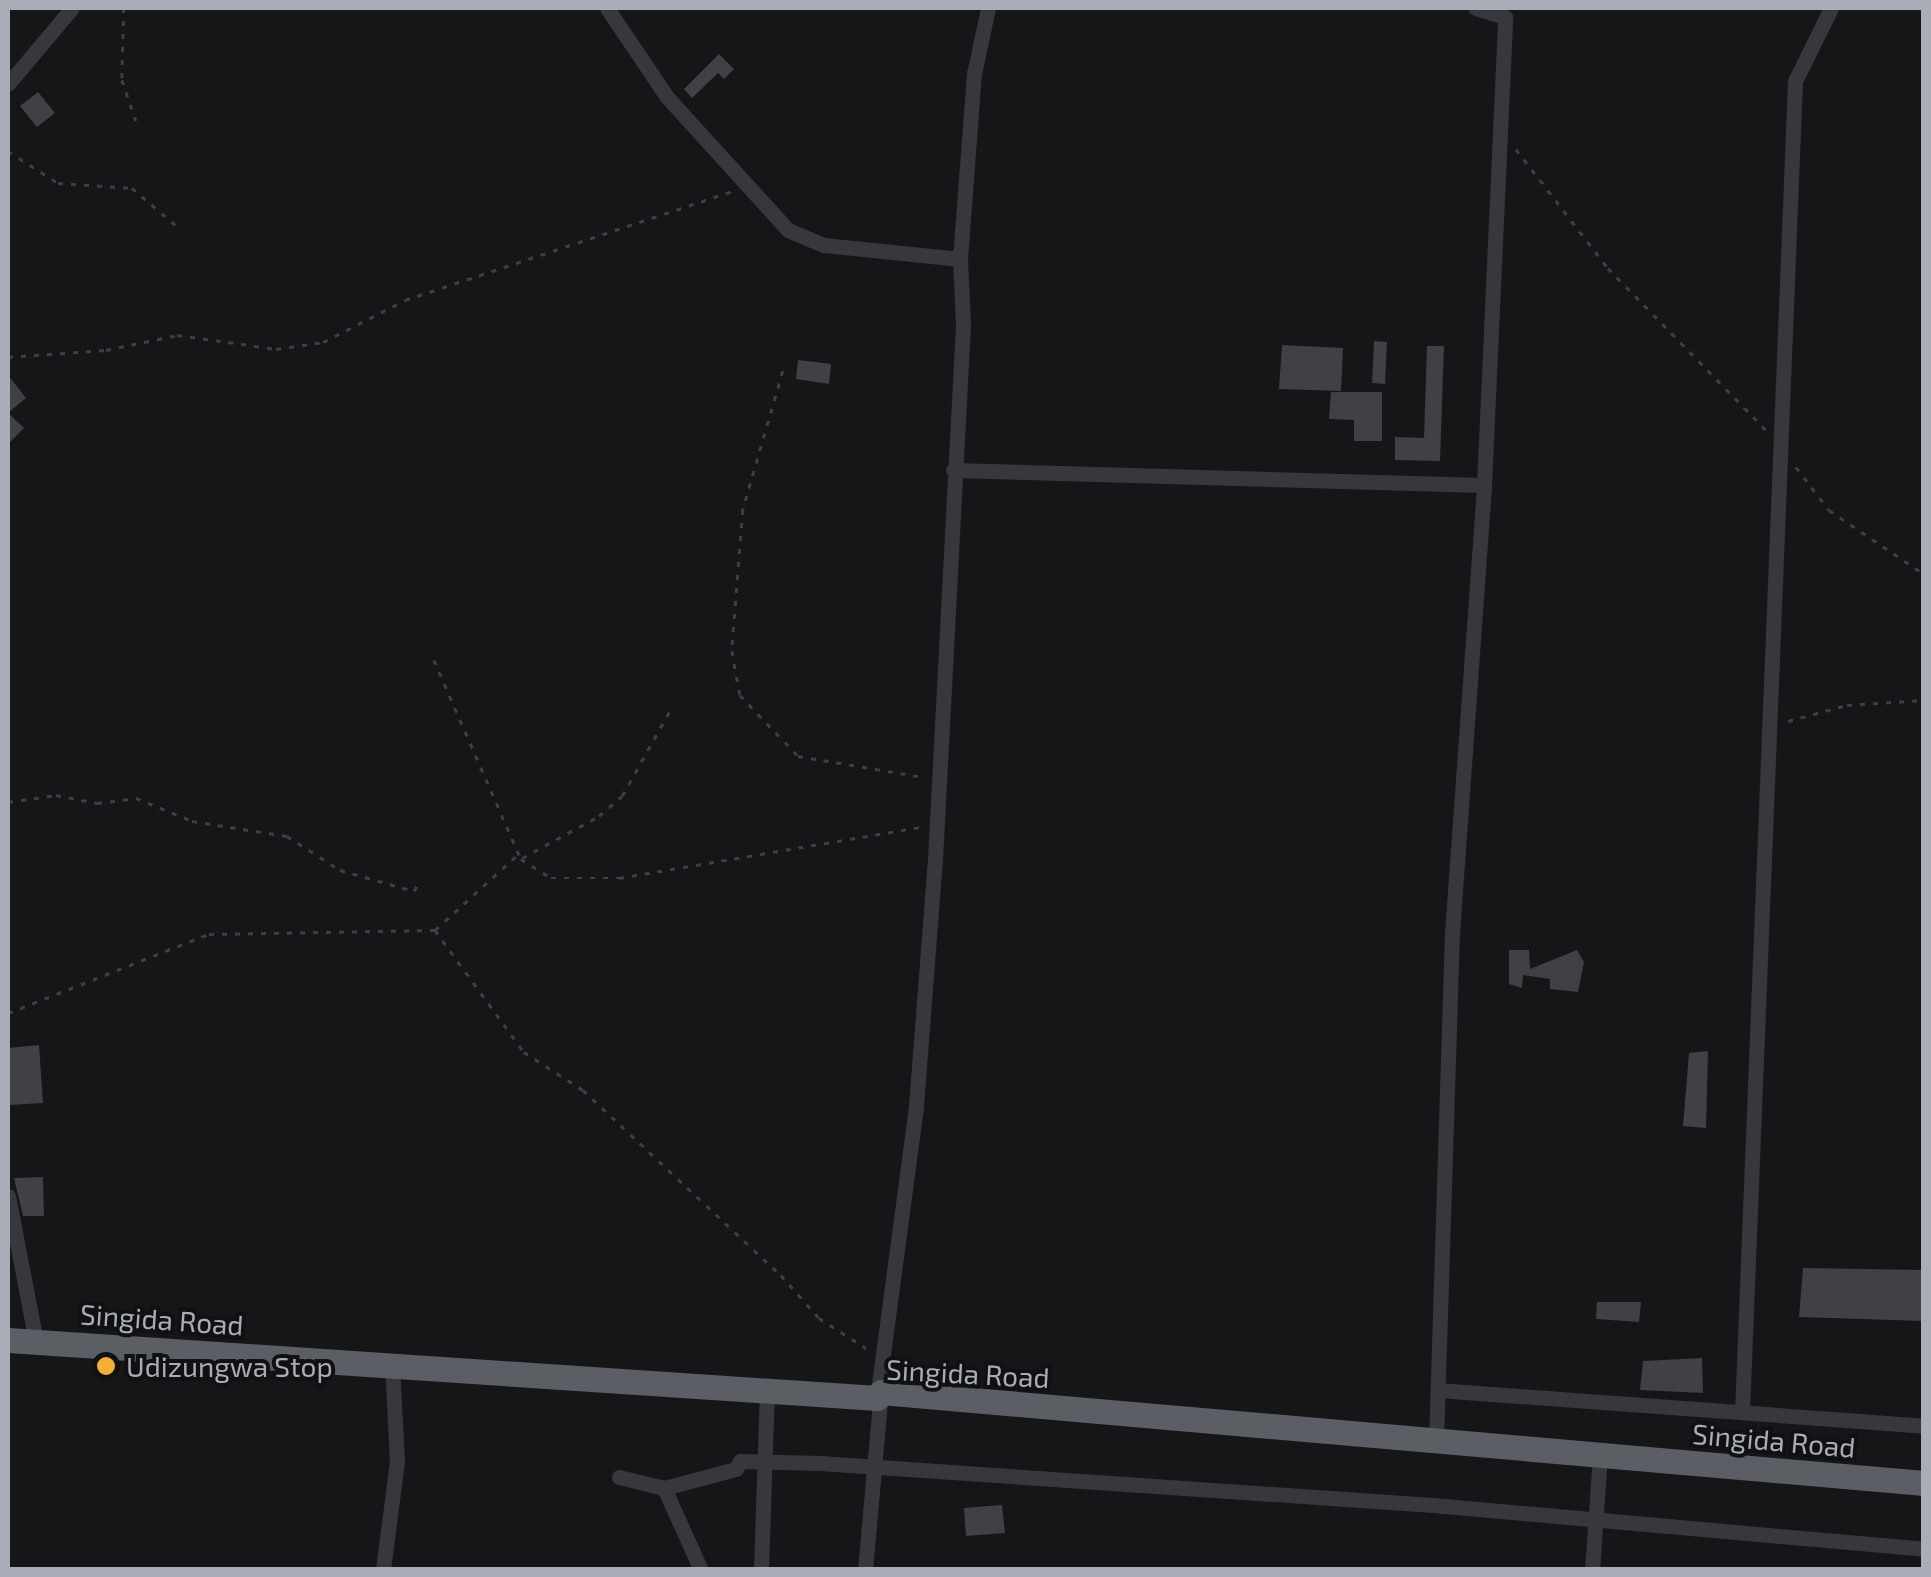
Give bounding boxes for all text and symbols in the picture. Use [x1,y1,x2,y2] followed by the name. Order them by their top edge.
[79,1297,245,1341] street label: Singida Road
[126,1349,333,1383] place label: Udizungwa Stop
[885,1352,1051,1394] street label: Singida Road
[95,1355,117,1377] marker: Udizungwa Stop
[1691,1416,1857,1464] street label: Singida Road

